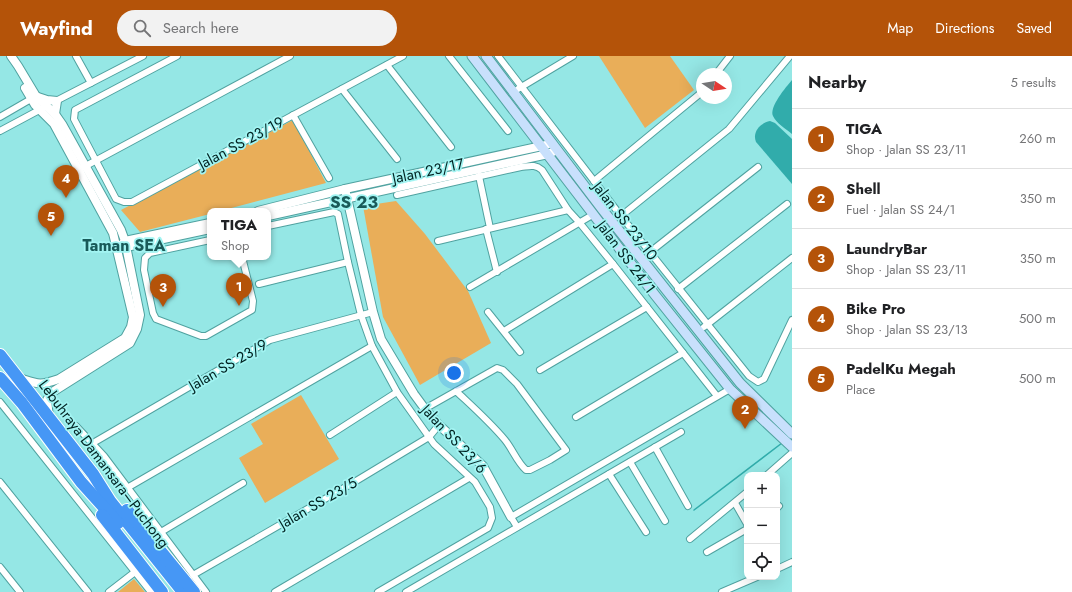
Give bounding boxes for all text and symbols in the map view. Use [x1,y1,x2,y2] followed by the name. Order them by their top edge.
[117,10,397,46] search box
[20,15,93,42] text: Wayfind
[131,17,153,39] icon: search
[163,17,239,39] text: Search here
[887,18,913,38] text: Map
[935,18,995,38] text: Directions
[1017,18,1052,38] text: Saved
[696,68,732,104] north arrow
[808,70,866,94] text: Nearby
[1010,73,1056,92] text: 5 results
[192,111,288,176] street label: Jalan SS 23/19
[846,118,882,140] text: TIGA
[818,129,824,148] text: 1
[1019,129,1056,148] text: 260 m
[846,140,966,159] text: Shop · Jalan SS 23/11
[388,153,466,190] street label: Jalan 23/17
[53,165,79,198] pin: 4
[586,175,663,265] street label: Jalan SS 23/10
[846,178,881,200] text: Shell
[817,189,825,208] text: 2
[1020,189,1056,208] text: 350 m
[330,190,378,214] district label: SS 23
[846,200,955,219] text: Fuel · Jalan SS 24/1
[38,203,64,236] pin: 5
[207,208,271,260] popup
[221,214,257,236] text: TIGA
[590,214,661,298] street label: Jalan SS 24/1
[82,234,166,257] district label: Taman SEA
[221,236,249,255] text: Shop
[846,238,927,260] text: LaundryBar
[817,249,825,268] text: 3
[1020,249,1056,268] text: 350 m
[846,260,966,279] text: Shop · Jalan SS 23/11
[226,273,252,306] pin: 1
[150,274,176,307] pin: 3
[846,298,905,320] text: Bike Pro
[816,309,826,328] text: 4
[1019,309,1056,328] text: 500 m
[846,320,968,339] text: Shop · Jalan SS 23/13
[183,334,271,397] street label: Jalan SS 23/9
[846,358,956,380] text: PadelKu Megah
[444,363,464,383] your location
[817,369,825,388] text: 5
[1019,369,1056,388] text: 500 m
[33,375,175,553] street label: Lebuhraya Damansara–Puchong
[846,380,875,399] text: Place
[732,396,758,429] pin: 2
[415,398,492,479] street label: Jalan SS 23/6
[273,472,361,535] street label: Jalan SS 23/5
[744,472,780,580] map controls
[744,472,780,508] button: +
[744,508,780,544] button: −
[744,544,780,580] button: locate

